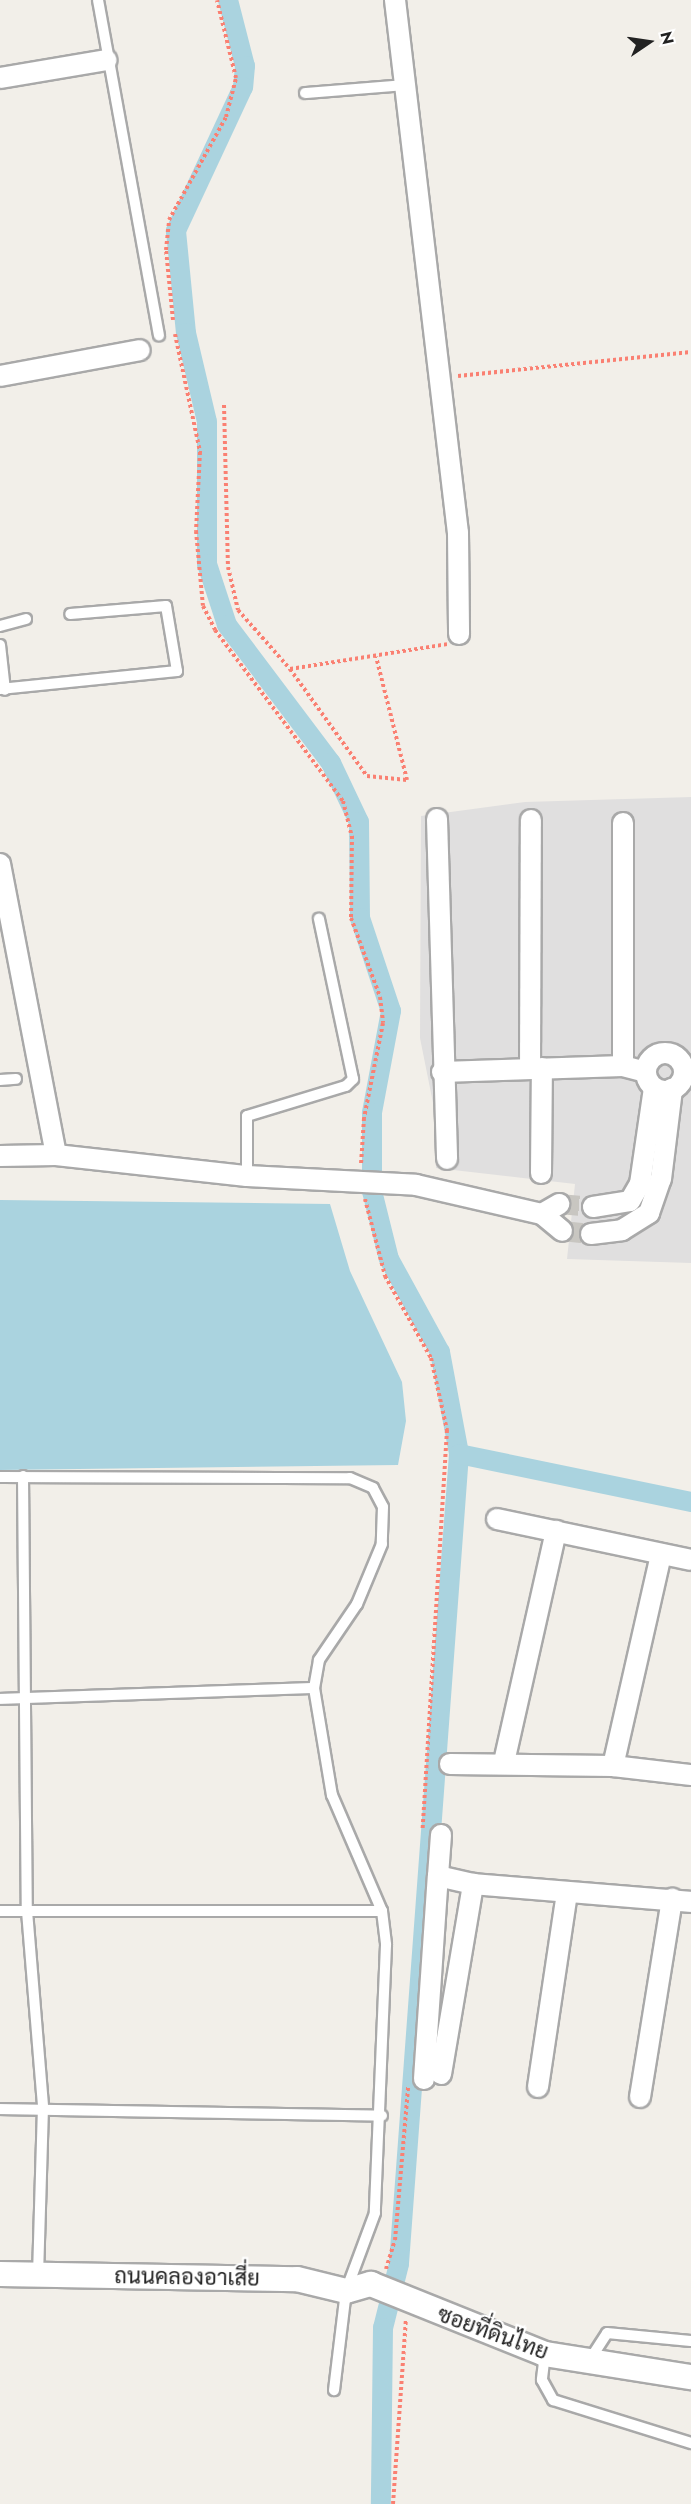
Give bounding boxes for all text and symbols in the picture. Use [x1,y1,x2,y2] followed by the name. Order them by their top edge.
[619,12,679,72] north arrow
[654,29,680,47] text: N
[114,2263,260,2291] street label: ถนนคลองอาเสี่ย
[434,2301,552,2365] street label: ซอยที่ดินไทย

